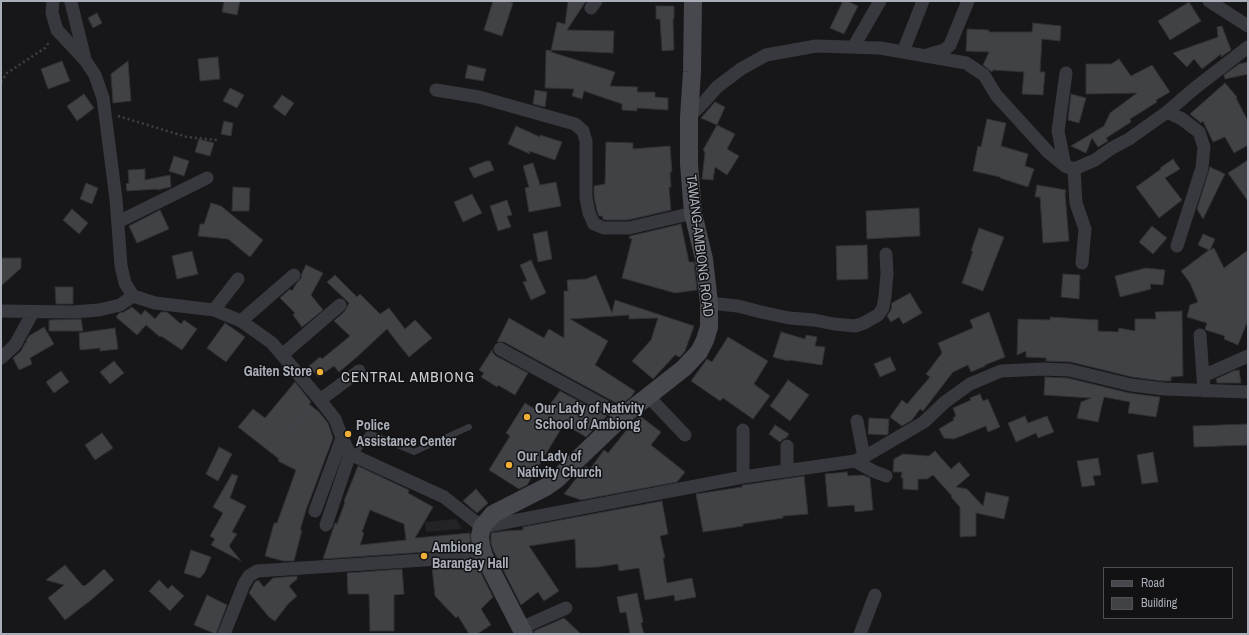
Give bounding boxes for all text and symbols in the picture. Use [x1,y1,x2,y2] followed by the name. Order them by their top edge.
[682,174,716,318] street label: TAWANG-AMBIONG ROAD
[244,364,312,380] place label: Gaiten Store
[315,367,325,377] marker: Gaiten Store
[341,369,475,387] district label: CENTRAL AMBIONG
[535,401,644,434] place label: Our Lady of Nativity School of Ambiong
[522,412,532,422] marker: Our Lady of Nativity School of Ambiong
[356,418,456,450] place label: Police Assistance Center
[343,429,353,439] marker: Police Assistance Center
[517,449,602,482] place label: Our Lady of Nativity Church
[504,460,514,470] marker: Our Lady of Nativity Church
[432,540,509,572] place label: Ambiong Barangay Hall
[419,551,429,561] marker: Ambiong Barangay Hall
[1103,567,1233,619] legend
[1141,575,1165,591] text: Road
[1141,595,1177,611] text: Building

